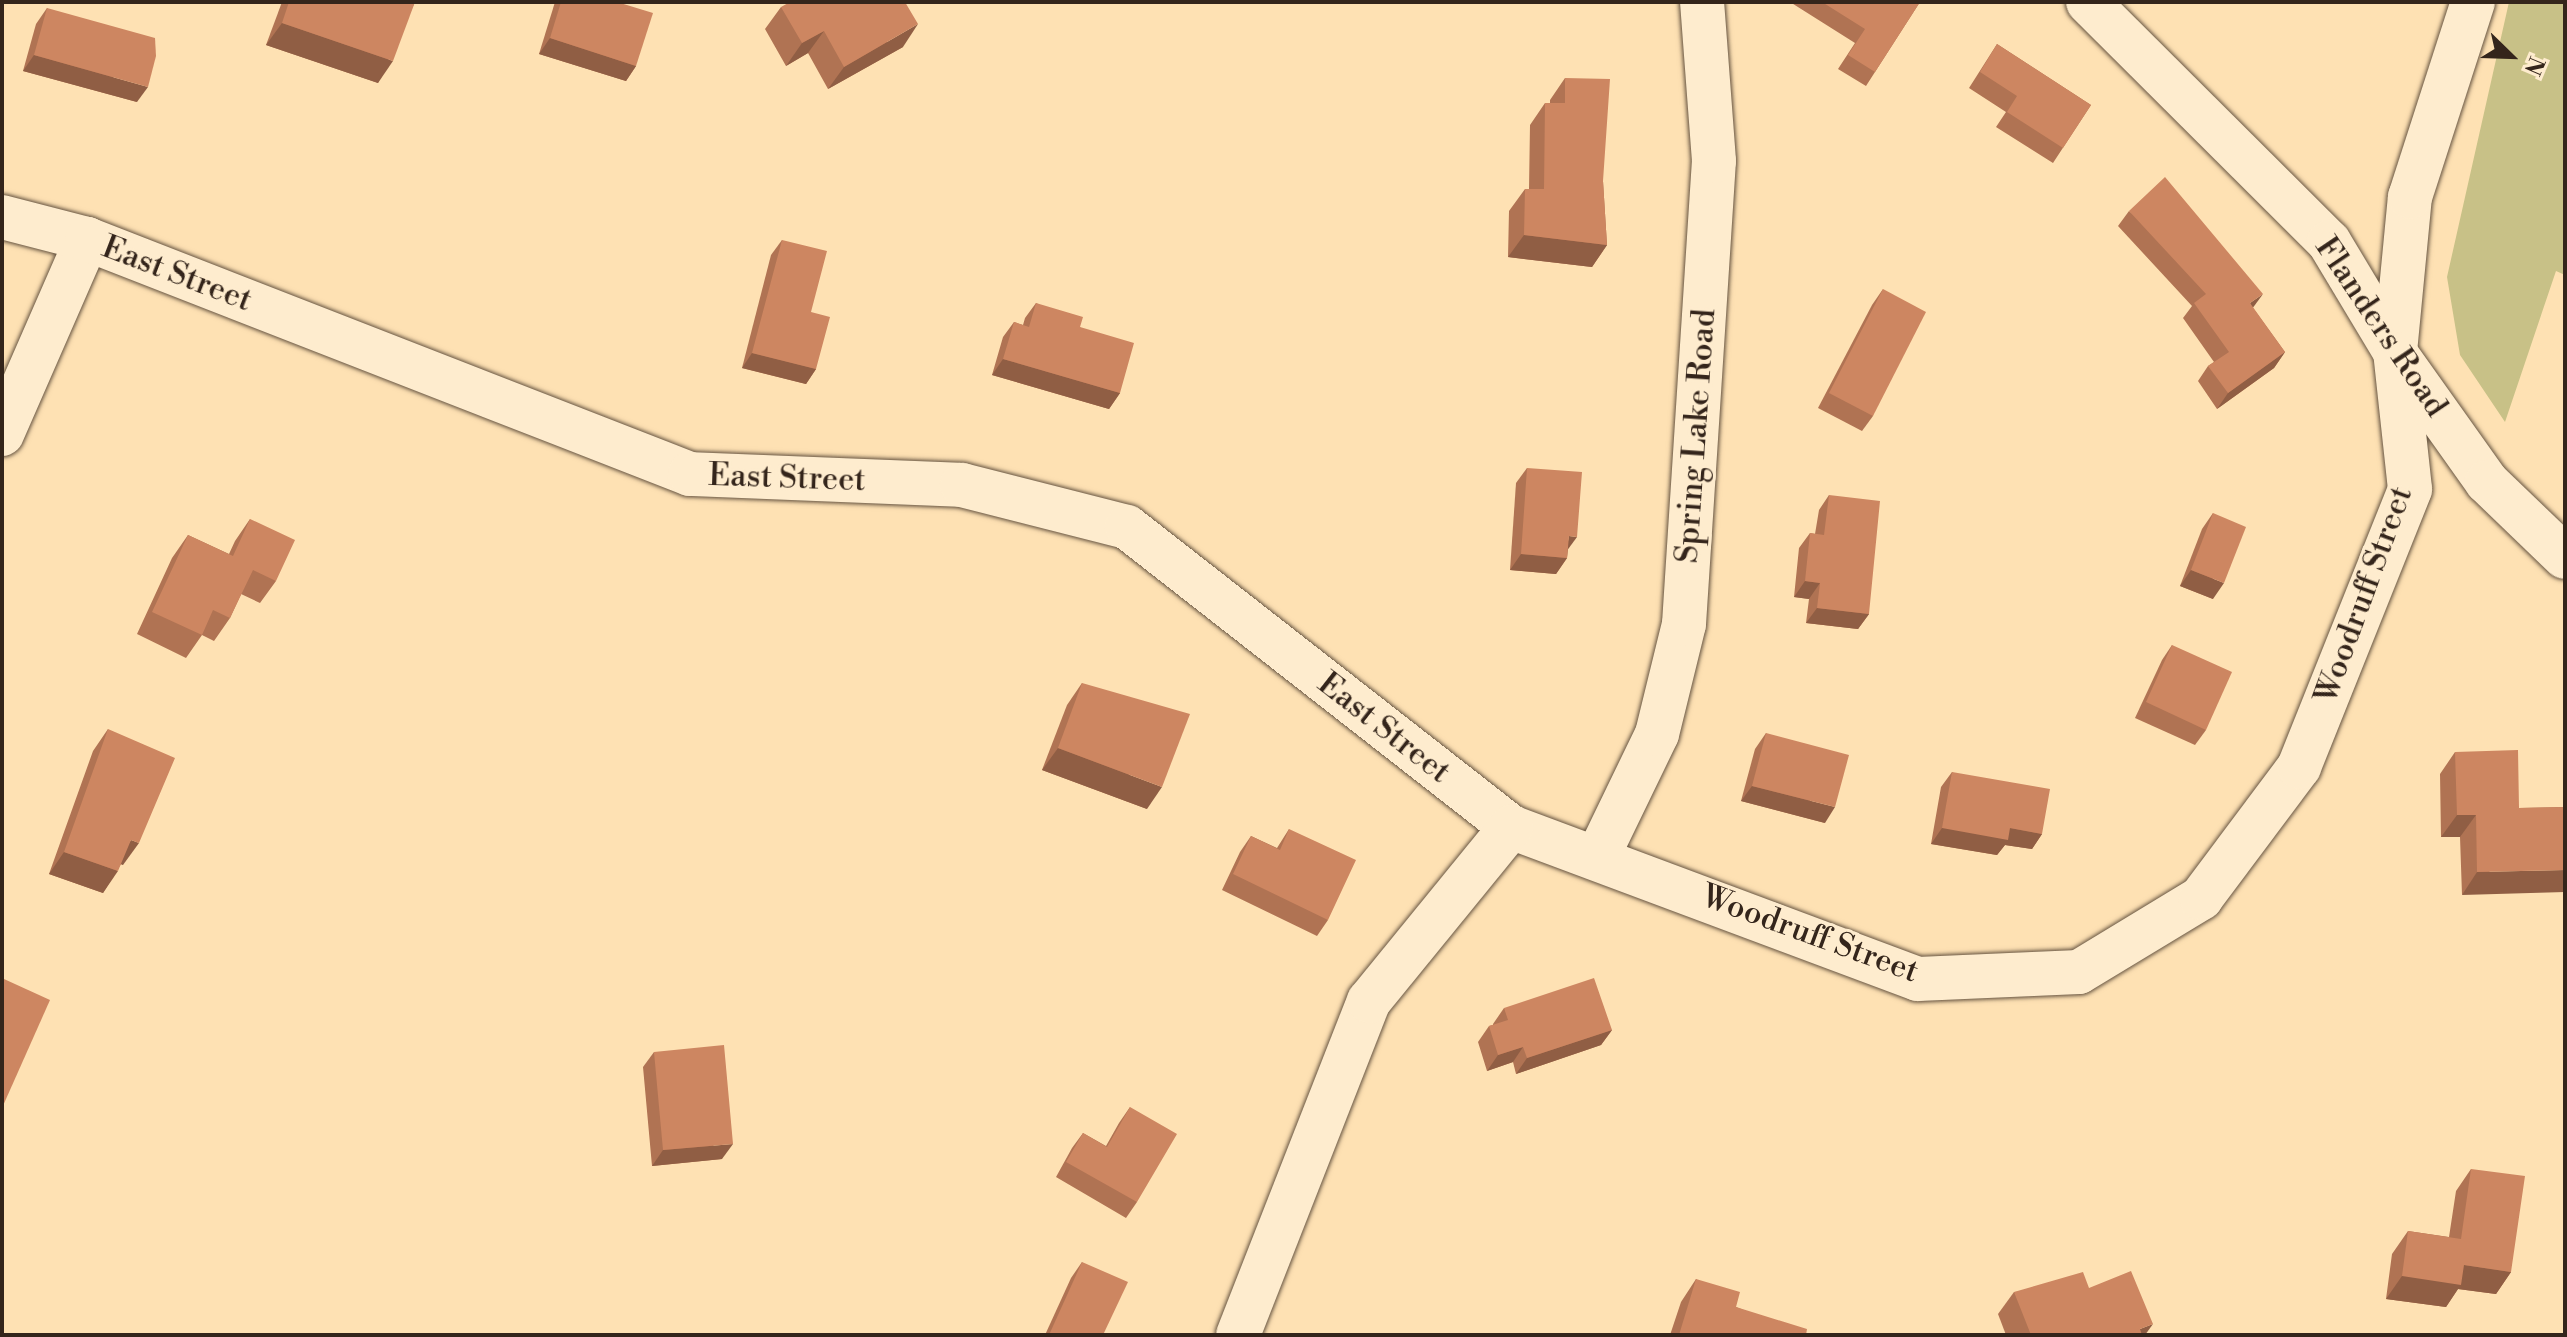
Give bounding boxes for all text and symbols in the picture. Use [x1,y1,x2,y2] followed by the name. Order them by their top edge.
[2471,16,2551,96] north arrow
[2518,52,2549,79] text: N
[97,228,257,320] street label: East Street
[2307,230,2455,424] street label: Flanders Road
[1668,308,1724,564] street label: Spring Lake Road
[708,456,866,500] street label: East Street
[2307,481,2421,709] street label: Woodruff Street
[1310,664,1458,792] street label: East Street
[1696,877,1924,991] street label: Woodruff Street

